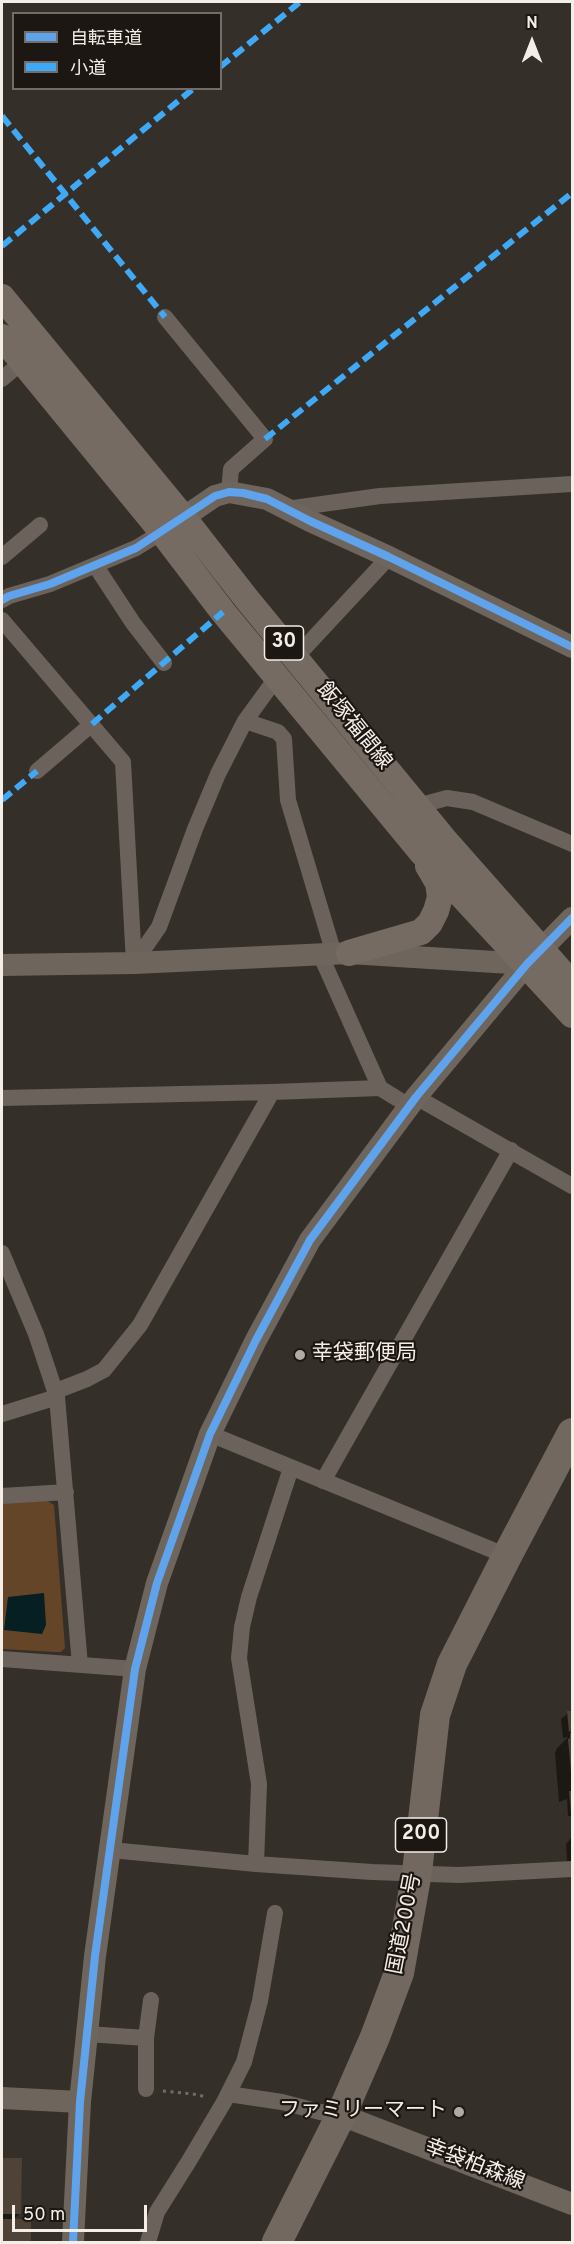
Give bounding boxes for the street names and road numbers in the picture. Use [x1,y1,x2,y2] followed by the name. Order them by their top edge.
[264,626,304,660] road number: 30
[310,678,396,776] street label: 飯塚福間線
[396,1818,446,1852] road number: 200
[384,1871,428,1977] street label: 国道200号
[420,2135,528,2197] street label: 幸袋柏森線

